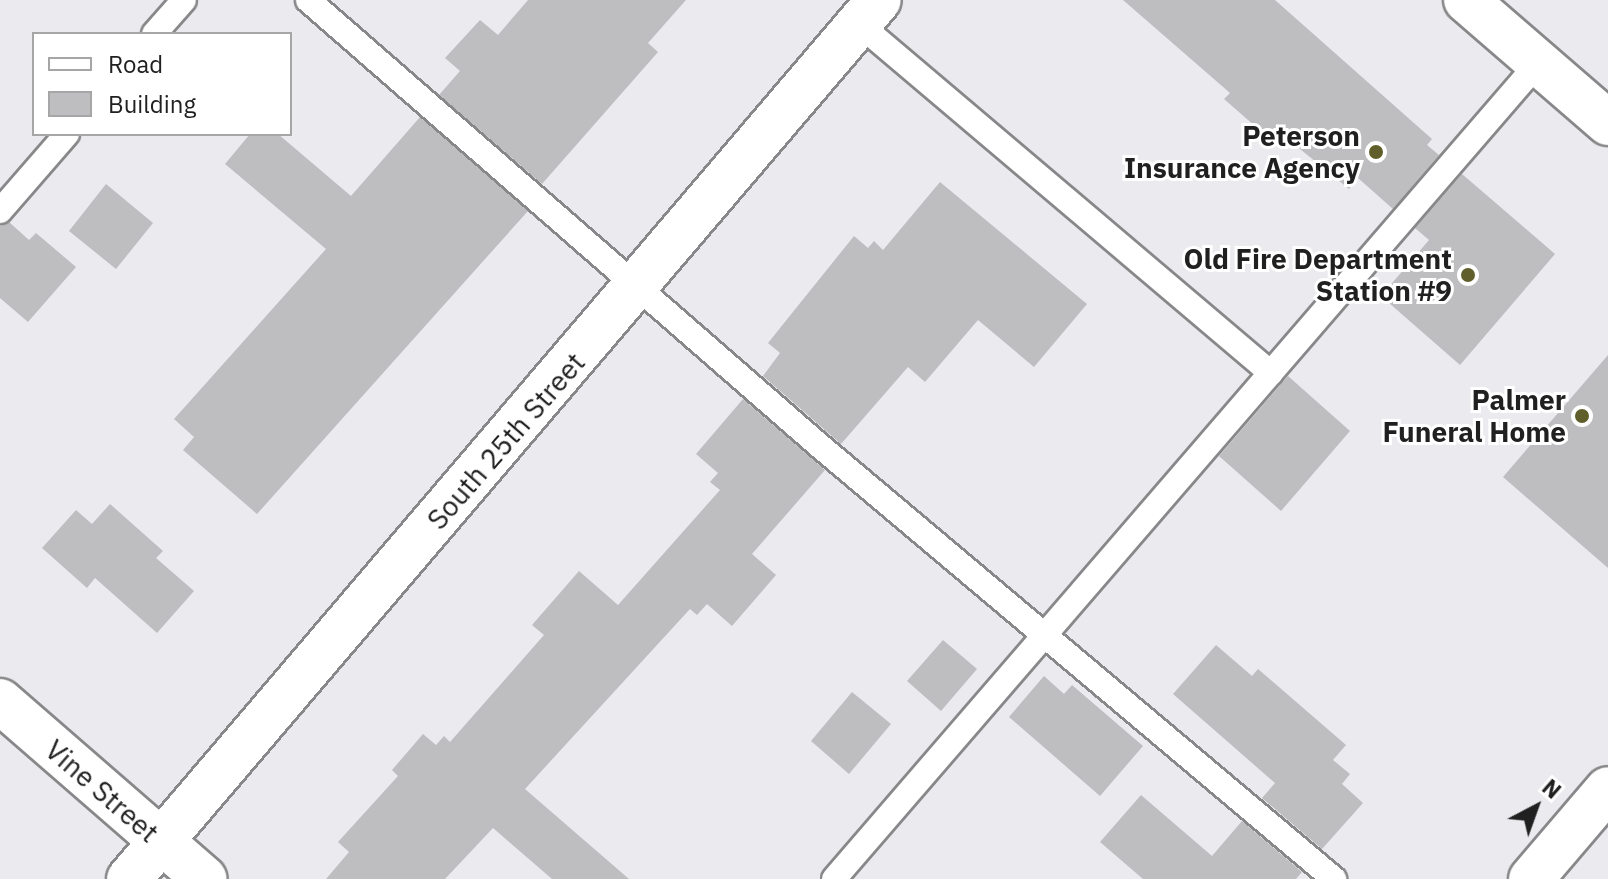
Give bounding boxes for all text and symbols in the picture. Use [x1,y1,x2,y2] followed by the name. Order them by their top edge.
[32,32,292,136] legend
[108,48,163,80] text: Road
[108,88,196,120] text: Building
[1124,119,1360,185] place label: Peterson Insurance Agency
[1367,143,1385,161] marker: Peterson Insurance Agency
[1183,242,1452,308] place label: Old Fire Department Station #9
[1459,266,1477,284] marker: Old Fire Department Station #9
[420,346,592,536] street label: South 25th Street
[1382,383,1566,449] place label: Palmer Funeral Home
[1573,407,1591,425] marker: Palmer Funeral Home
[39,733,165,849] street label: Vine Street
[1496,767,1576,847] north arrow
[1537,772,1568,805] text: N

